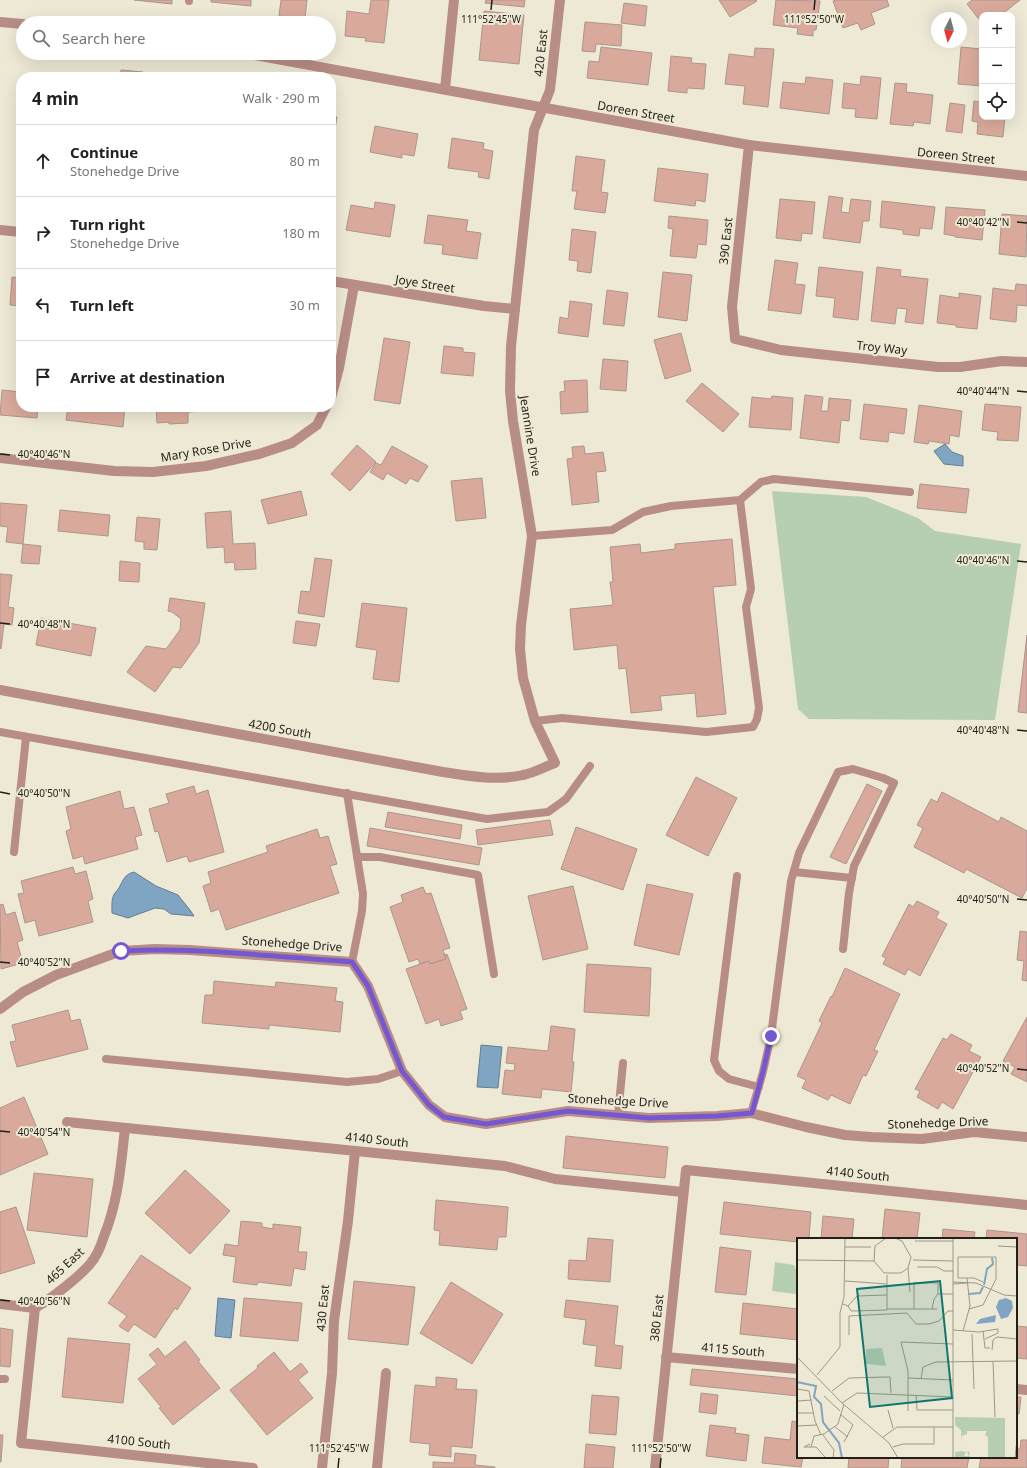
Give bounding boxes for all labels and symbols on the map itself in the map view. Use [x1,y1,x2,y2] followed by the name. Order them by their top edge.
[461,12,522,26] text: 111°52'45"W
[784,12,845,26] text: 111°52'50"W
[931,12,967,48] north arrow
[530,28,551,77] street label: 420 East
[596,96,677,127] street label: Doreen Street
[916,143,997,168] street label: Doreen Street
[957,215,1009,229] text: 40°40'42"N
[715,216,736,265] street label: 390 East
[393,270,457,297] street label: Joye Street
[856,336,909,359] street label: Troy Way
[957,384,1009,398] text: 40°40'44"N
[516,393,545,478] street label: Jeannine Drive
[159,433,253,466] street label: Mary Rose Drive
[18,447,70,461] text: 40°40'46"N
[957,553,1009,567] text: 40°40'46"N
[18,617,70,631] text: 40°40'48"N
[247,715,313,742] street label: 4200 South
[957,723,1009,737] text: 40°40'48"N
[18,786,70,800] text: 40°40'50"N
[957,892,1009,906] text: 40°40'50"N
[241,932,343,956] street label: Stonehedge Drive
[112,942,130,960] route start
[18,955,70,969] text: 40°40'52"N
[762,1027,780,1045] route end
[957,1061,1009,1075] text: 40°40'52"N
[567,1089,669,1112] street label: Stonehedge Drive
[887,1112,989,1133] street label: Stonehedge Drive
[18,1125,70,1139] text: 40°40'54"N
[345,1128,410,1151] street label: 4140 South
[826,1162,891,1185] street label: 4140 South
[797,1238,1017,1458] inset map
[42,1243,88,1288] street label: 465 East
[312,1283,333,1332] street label: 430 East
[646,1293,667,1342] street label: 380 East
[18,1294,70,1308] text: 40°40'56"N
[701,1338,765,1361] street label: 4115 South
[107,1430,172,1453] street label: 4100 South
[309,1441,370,1455] text: 111°52'45"W
[631,1441,692,1455] text: 111°52'50"W

